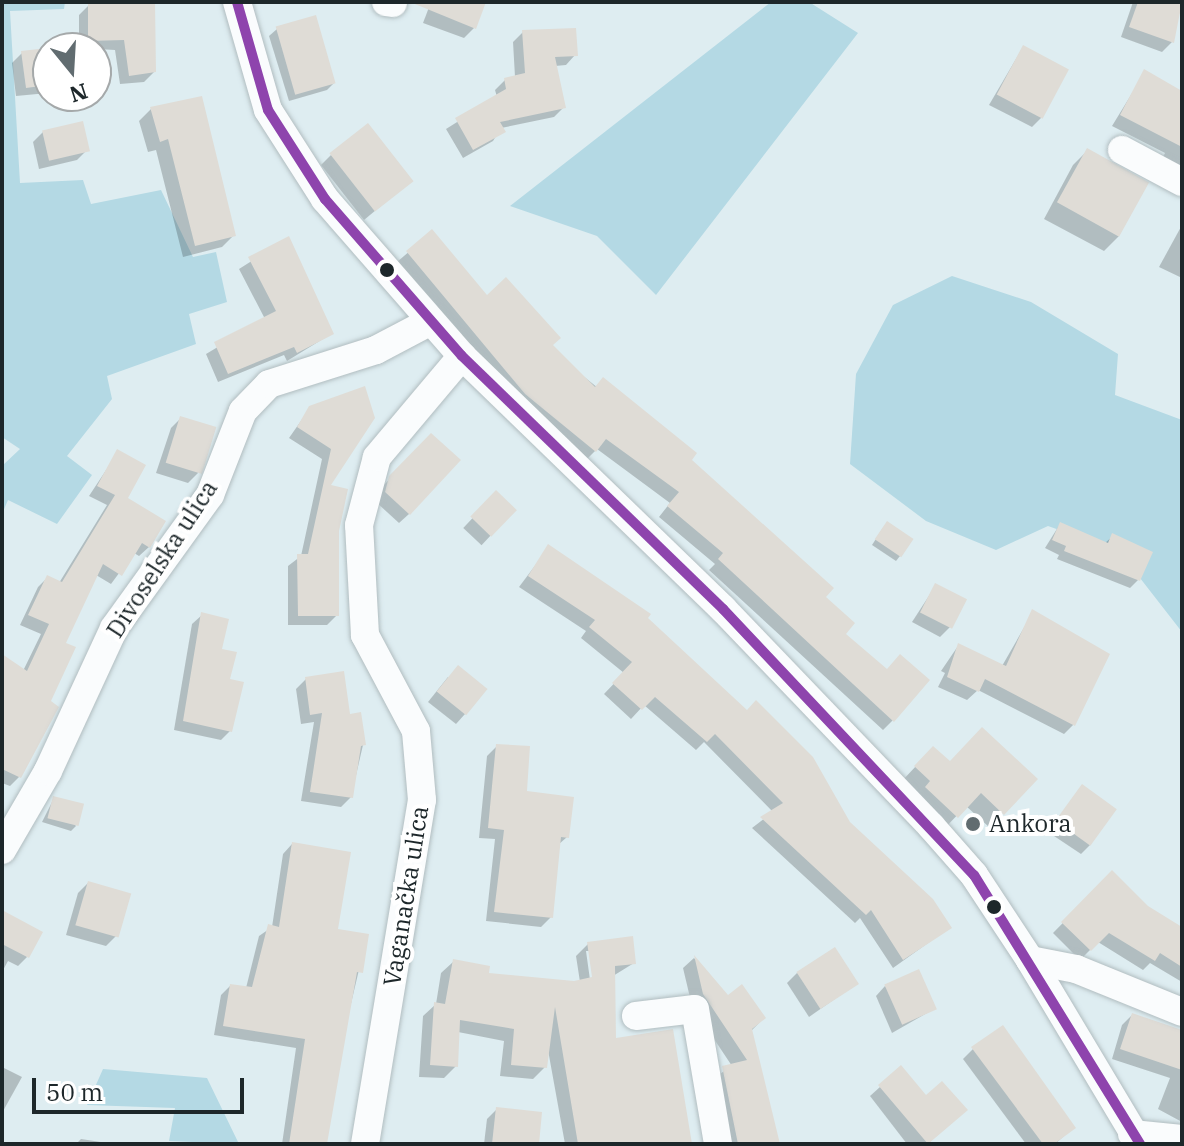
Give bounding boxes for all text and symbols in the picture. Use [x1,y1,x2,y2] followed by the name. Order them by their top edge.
[32,32,112,112] north arrow
[66,77,92,110] text: N
[379,262,395,278] unlabelled marker
[100,475,224,643] street label: Divoselska ulica
[378,804,434,988] street label: Vaganačka ulica
[989,810,1072,838] place label: Ankora
[964,815,982,833] marker: Ankora
[986,899,1002,915] unlabelled marker
[36,1062,248,1112] scale bar
[46,1076,103,1108] text: 50 m

